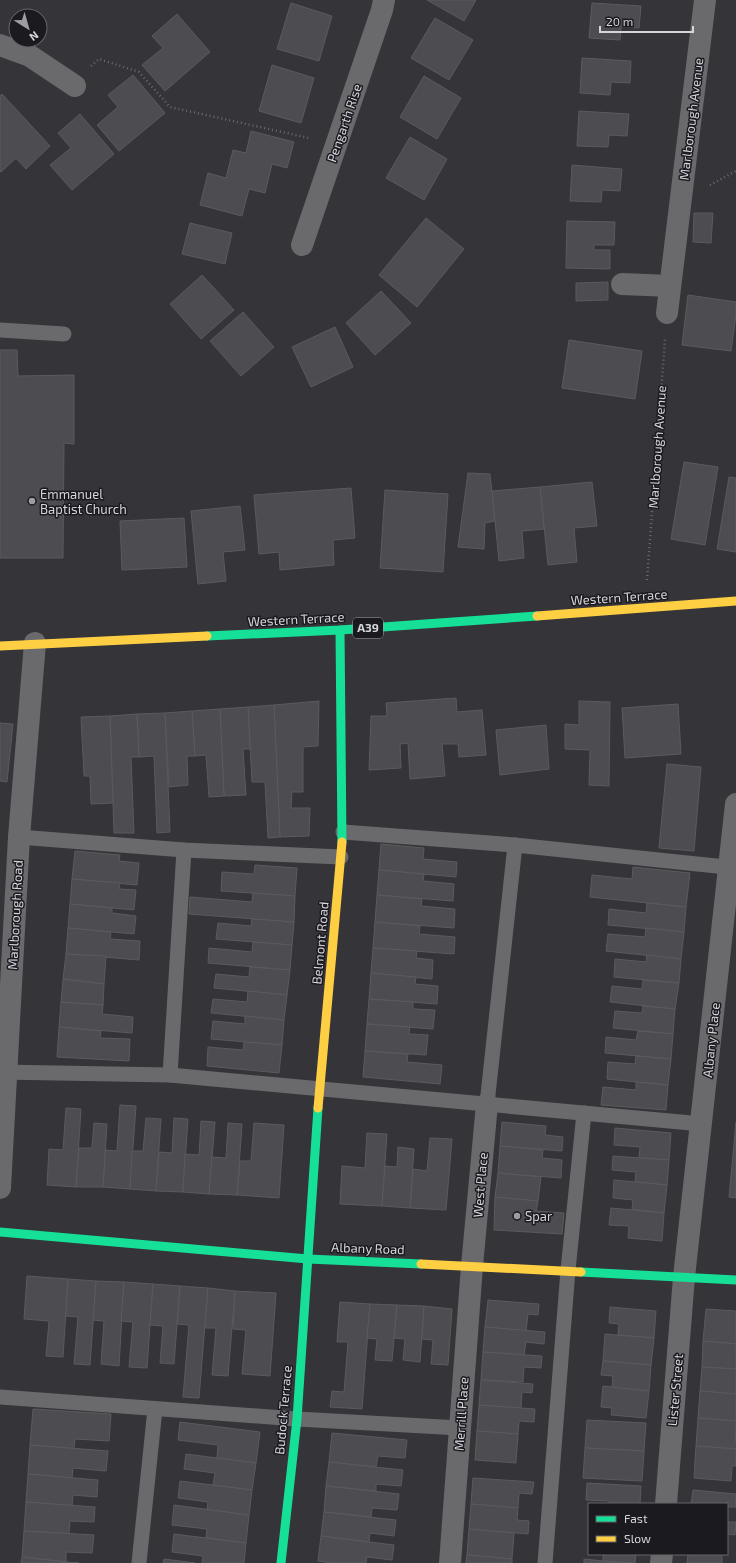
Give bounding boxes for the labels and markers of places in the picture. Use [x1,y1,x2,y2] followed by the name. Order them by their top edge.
[40,486,127,517] place label: Emmanuel Baptist Church
[27,496,37,506] marker: Emmanuel Baptist Church
[525,1208,552,1224] place label: Spar
[512,1211,522,1221] marker: Spar

